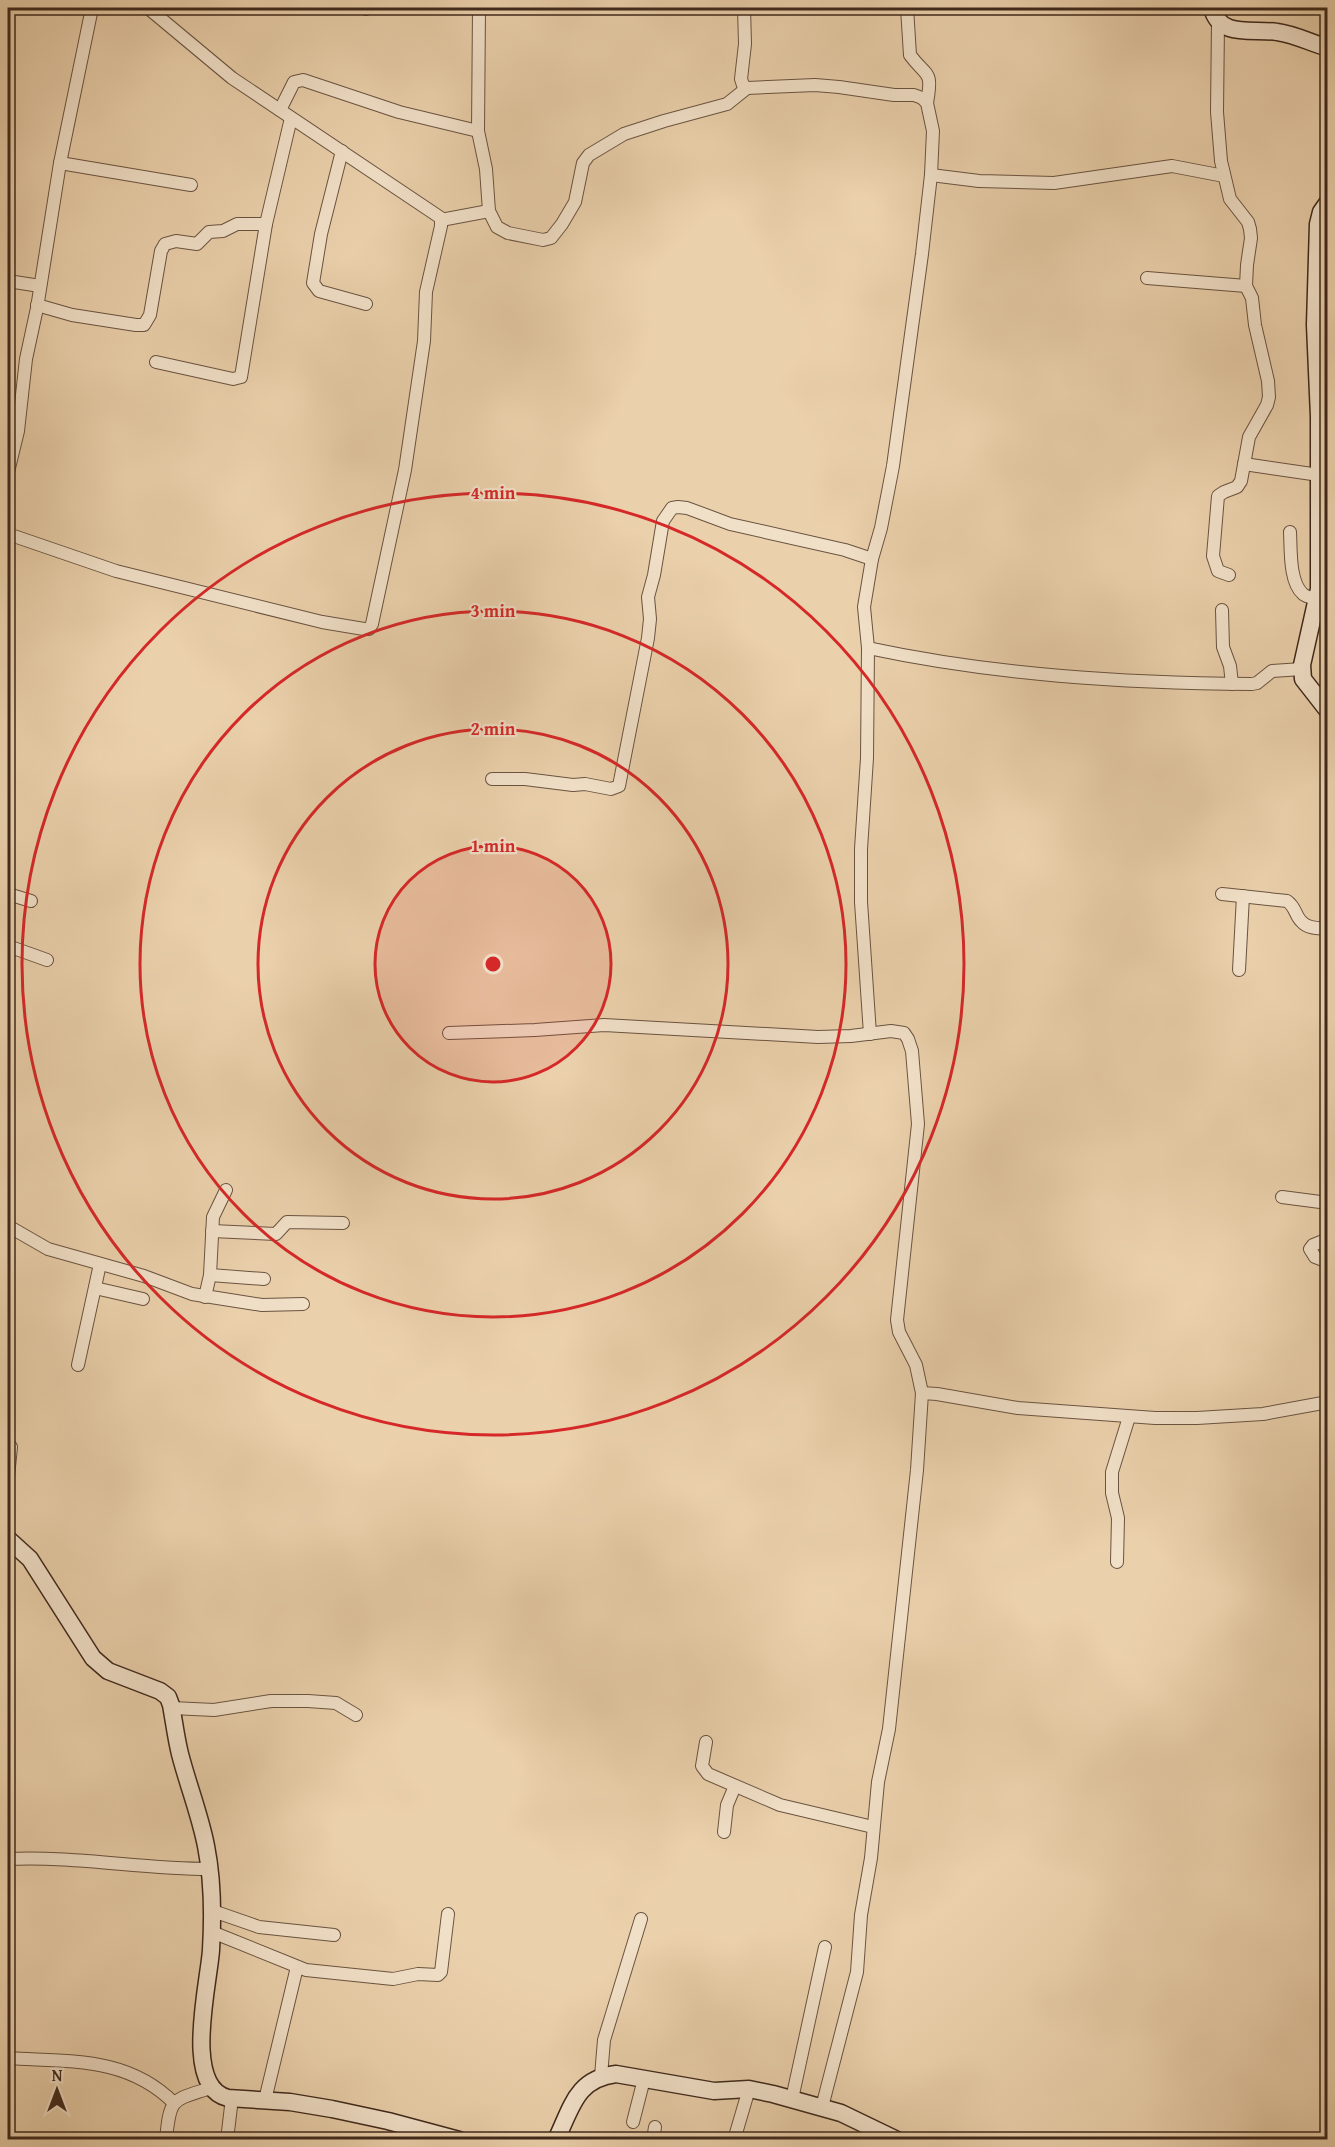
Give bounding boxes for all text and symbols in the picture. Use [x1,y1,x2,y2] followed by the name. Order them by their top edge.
[471,479,516,506] text: 4 min
[471,597,516,624] text: 3 min
[471,715,516,742] text: 2 min
[471,832,516,859] text: 1 min
[483,954,503,974] centre of rings
[27,2060,87,2120] north arrow
[52,2063,63,2087] text: N

